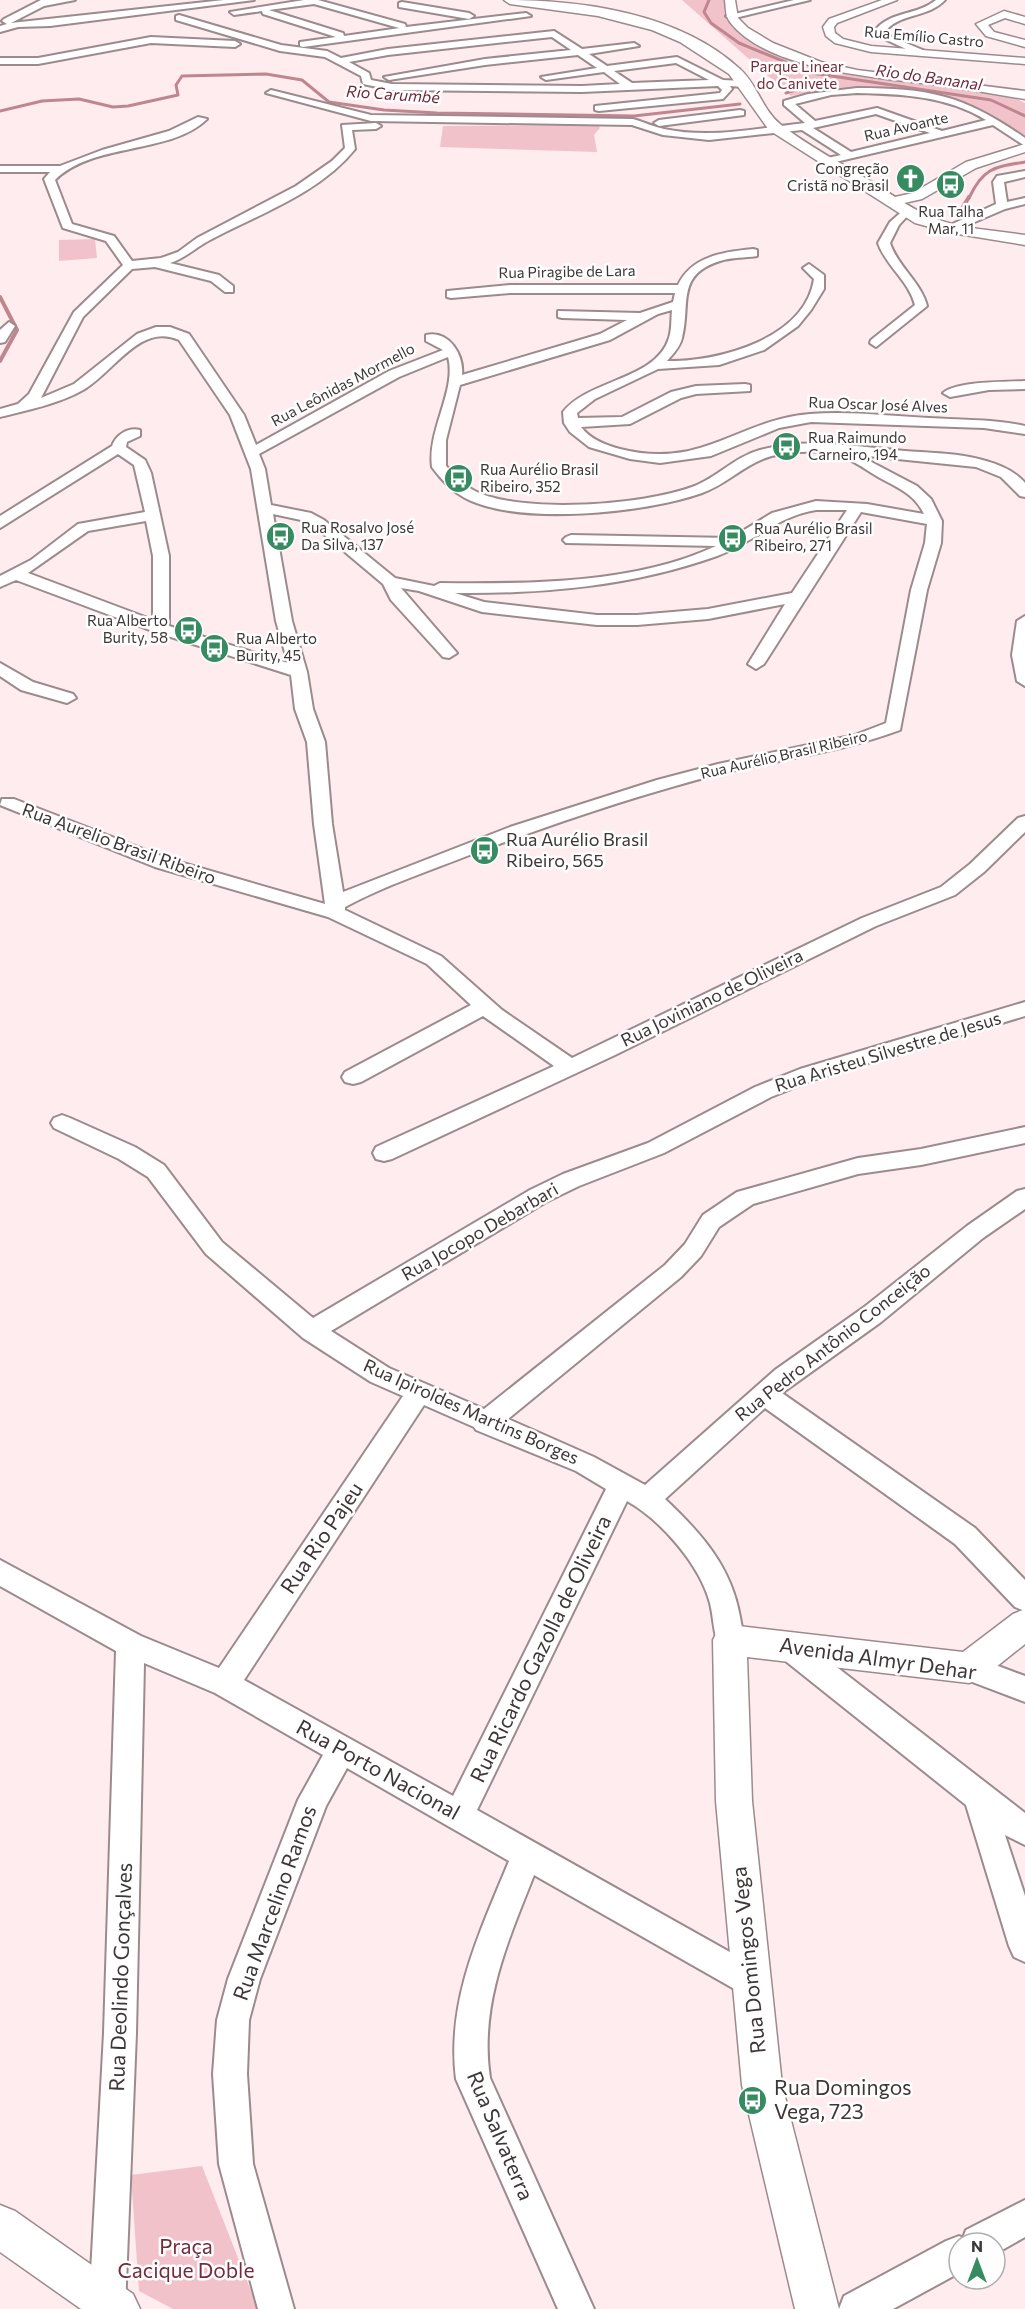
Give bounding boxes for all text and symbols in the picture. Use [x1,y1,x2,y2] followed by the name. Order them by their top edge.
[863,22,985,50] street label: Rua Emílio Castro
[750,57,844,92] park label: Parque Linear do Canivete
[875,60,984,93] water label: Rio do Bananal
[345,81,441,106] water label: Rio Carumbé
[862,108,950,144] street label: Rua Avoante
[787,159,889,194] place label: Congreção Cristã no Brasil
[894,162,926,194] church icon: Congreção Cristã no Brasil
[935,169,967,201] bus stop icon: Rua Talha Mar, 11
[918,202,984,237] place label: Rua Talha Mar, 11
[498,261,636,281] street label: Rua Piragibe de Lara
[268,339,417,430] street label: Rua Leônidas Mormello
[808,393,948,415] street label: Rua Oscar José Alves
[808,428,906,463] place label: Rua Raimundo Carneiro, 194
[771,431,803,463] bus stop icon: Rua Raimundo Carneiro, 194
[480,460,599,495] place label: Rua Aurélio Brasil Ribeiro, 352
[443,463,475,495] bus stop icon: Rua Aurélio Brasil Ribeiro, 352
[301,518,414,553] place label: Rua Rosalvo José Da Silva, 137
[754,519,873,554] place label: Rua Aurélio Brasil Ribeiro, 271
[264,521,296,553] bus stop icon: Rua Rosalvo José Da Silva, 137
[717,522,749,554] bus stop icon: Rua Aurélio Brasil Ribeiro, 271
[87,611,168,646] place label: Rua Alberto Burity, 58
[173,614,205,646] bus stop icon: Rua Alberto Burity, 58
[236,629,317,664] place label: Rua Alberto Burity, 45
[199,632,231,664] bus stop icon: Rua Alberto Burity, 45
[699,726,869,782] street label: Rua Aurélio Brasil Ribeiro
[19,798,219,888] street label: Rua Aurelio Brasil Ribeiro
[506,828,648,871] place label: Rua Aurélio Brasil Ribeiro, 565
[469,834,501,866] bus stop icon: Rua Aurélio Brasil Ribeiro, 565
[617,943,806,1051] street label: Rua Joviniano de Oliveira
[772,1006,1004,1096] street label: Rua Aristeu Silvestre de Jesus
[397,1177,562,1285] street label: Rua Jocopo Debarbari
[730,1259,935,1425] street label: Rua Pedro Antônio Conceição
[360,1354,582,1469] street label: Rua Ipiroldes Martins Borges
[274,1477,367,1598] street label: Rua Rio Pajeu
[464,1511,615,1786] street label: Rua Ricardo Gazolla de Oliveira
[778,1631,978,1684] street label: Avenida Almyr Dehar
[293,1713,465,1824] street label: Rua Porto Nacional
[227,1802,320,2003] street label: Rua Marcelino Ramos
[103,1862,136,2092] street label: Rua Deolindo Gonçalves
[725,1865,770,2055] street label: Rua Domingos Vega
[463,2067,540,2204] street label: Rua Salvaterra
[774,2074,912,2123] place label: Rua Domingos Vega, 723
[737,2084,769,2116] bus stop icon: Rua Domingos Vega, 723
[947,2231,1007,2291] north arrow
[117,2233,255,2282] park label: Praça Cacique Doble
[971,2236,983,2255] text: N

